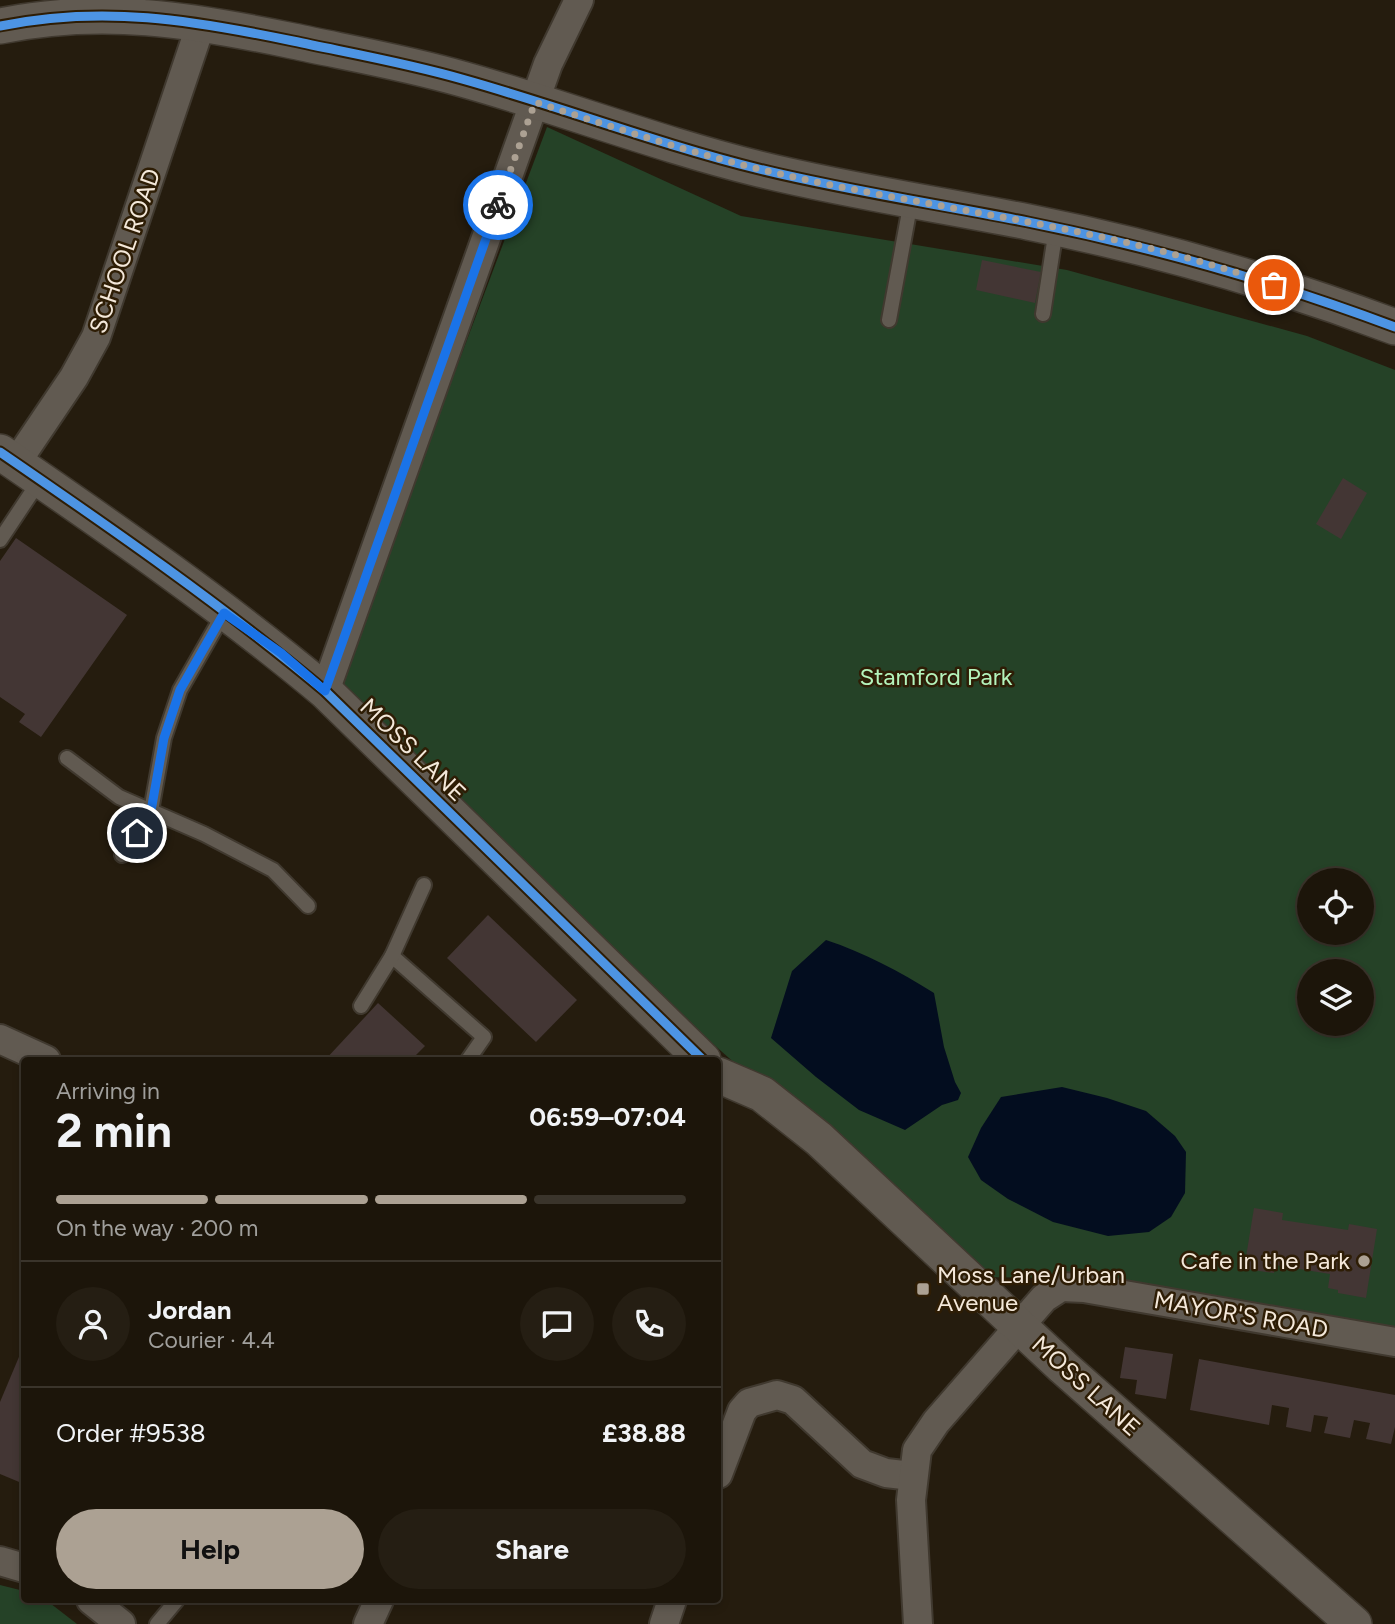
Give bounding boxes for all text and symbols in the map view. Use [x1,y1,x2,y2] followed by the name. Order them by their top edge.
[83,165,166,337] street label: SCHOOL ROAD
[463,170,533,240] courier
[479,186,517,224] icon: bike
[1244,255,1304,315] pin
[1255,266,1293,304] icon: bag
[860,662,1013,691] park label: Stamford Park
[354,692,472,807] street label: MOSS LANE
[107,803,167,863] pin
[118,814,156,852] icon: home
[1297,868,1374,1036] map controls
[1297,868,1374,945] button: locate
[1297,959,1374,1036] button: layers
[56,1077,160,1105] text: Arriving in
[529,1101,686,1133] text: 06:59–07:04
[56,1103,172,1159] text: 2 min
[56,1214,258,1242] text: On the way · 200 m
[1181,1246,1350,1275] place label: Cafe in the Park
[1356,1253,1372,1269] marker: Cafe in the Park
[937,1260,1125,1317] place label: Moss Lane/Urban Avenue
[915,1281,931,1297] marker: Moss Lane/Urban Avenue
[1152,1285,1330,1344] street label: MAYOR'S ROAD
[56,1287,130,1361] button: person
[520,1287,594,1361] button: chat
[612,1287,686,1361] button: phone
[148,1294,231,1326] text: Jordan
[148,1326,275,1354] text: Courier · 4.4
[1026,1329,1147,1442] street label: MOSS LANE
[56,1417,206,1449] text: Order #9538
[602,1417,686,1449] text: £38.88
[56,1509,364,1589] button: Help
[378,1509,686,1589] button: Share

